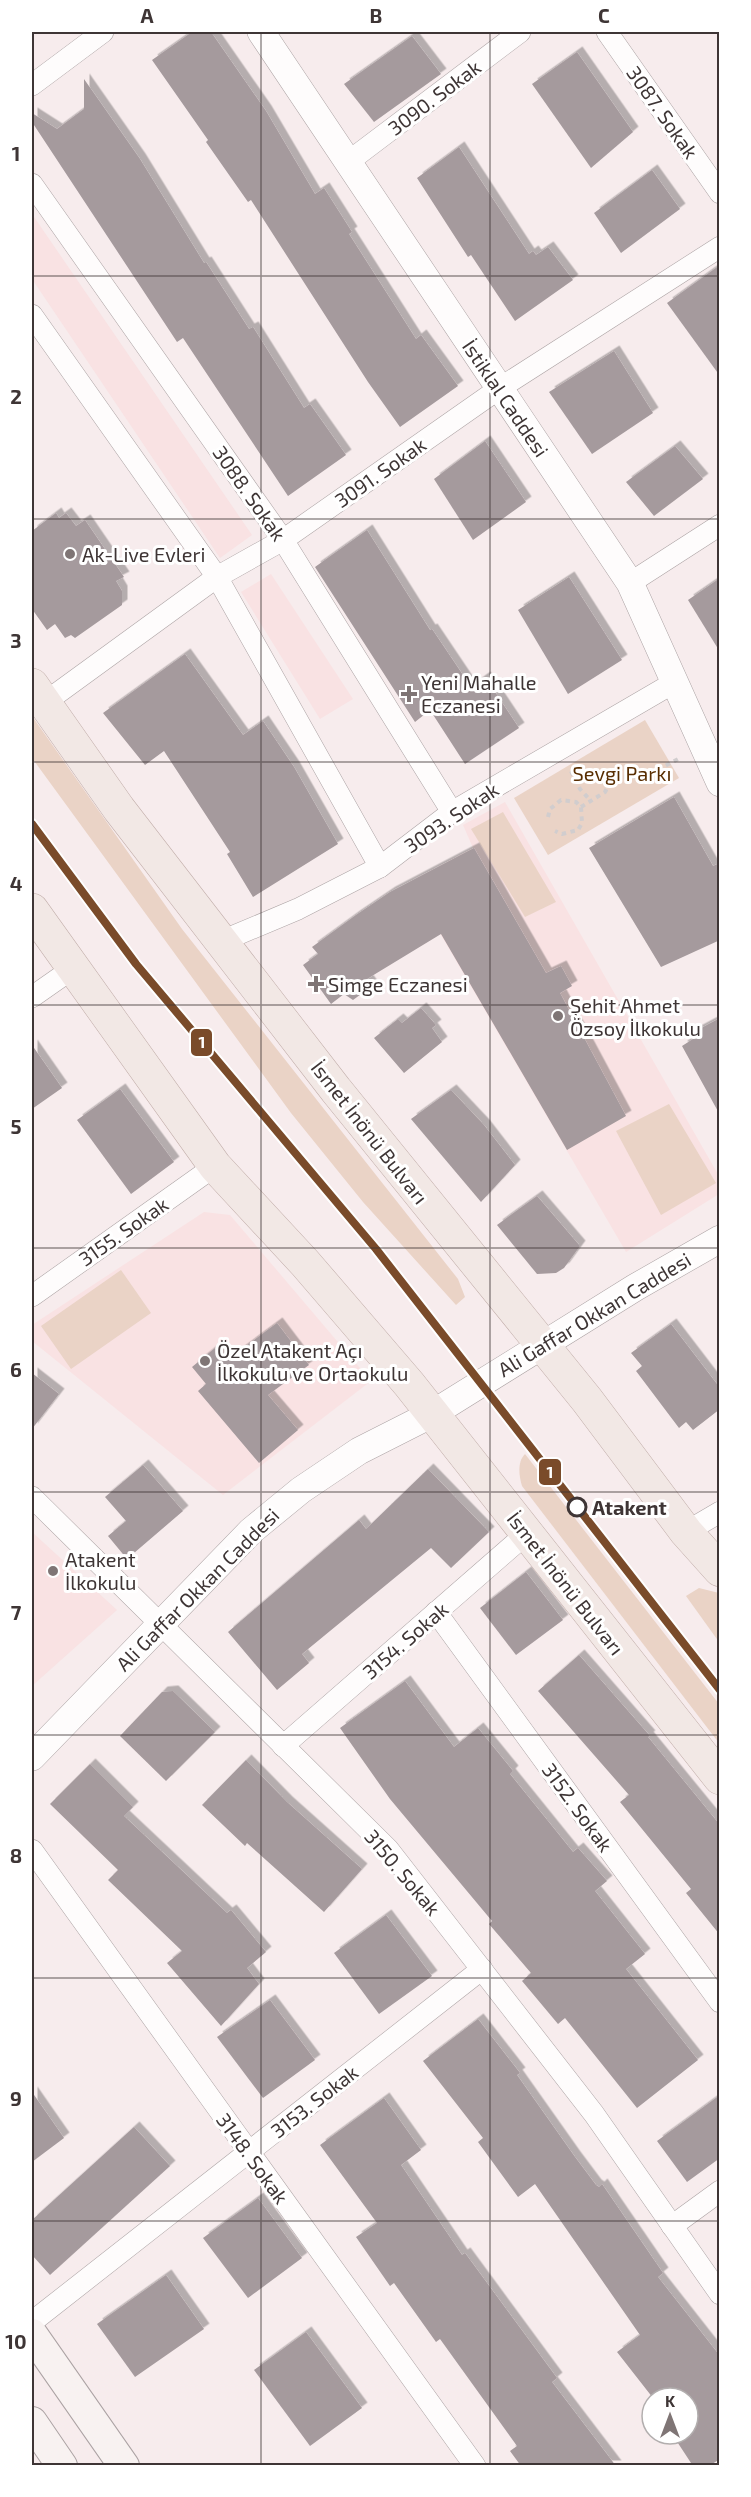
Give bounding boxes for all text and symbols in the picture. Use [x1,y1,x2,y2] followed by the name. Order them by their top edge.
[140,3,154,27] text: A
[370,3,382,27] text: B
[598,3,610,27] text: C
[383,54,485,140] street label: 3090. Sokak
[622,61,704,163] street label: 3087. Sokak
[12,141,20,165] text: 1
[458,335,554,461] street label: İstiklal Caddesi
[10,384,22,408] text: 2
[330,432,430,512] street label: 3091. Sokak
[209,441,291,545] street label: 3088. Sokak
[82,542,206,566] place label: Ak-Live Evleri
[63,547,77,561] marker: Ak-Live Evleri
[10,628,22,652] text: 3
[421,670,537,717] place label: Yeni Mahalle Eczanesi
[402,687,416,701] marker: Yeni Mahalle Eczanesi
[573,761,671,785] park label: Sevgi Parkı
[399,777,503,857] street label: 3093. Sokak
[10,871,23,895] text: 4
[328,972,468,996] place label: Simge Eczanesi
[309,977,323,991] marker: Simge Eczanesi
[570,993,701,1040] place label: Şehit Ahmet Özsoy İlkokulu
[551,1009,565,1023] marker: Şehit Ahmet Özsoy İlkokulu
[190,1028,213,1057] line badge: 1
[199,1032,205,1051] text: 1
[307,1056,433,1208] street label: İsmet İnönü Bulvarı
[10,1114,22,1138] text: 5
[74,1191,172,1271] street label: 3155. Sokak
[493,1247,695,1381] street label: Ali Gaffar Okkan Caddesi
[217,1338,408,1385] place label: Özel Atakent Açı İlkokulu ve Ortaokulu
[198,1354,212,1368] marker: Özel Atakent Açı İlkokulu ve Ortaokulu
[10,1357,22,1381] text: 6
[538,1458,562,1486] line badge: 1
[547,1462,553,1481] text: 1
[592,1495,667,1519] place label: Atakent
[567,1497,587,1517] marker: Atakent
[111,1503,283,1675] street label: Ali Gaffar Okkan Caddesi
[503,1507,629,1659] street label: İsmet İnönü Bulvarı
[65,1547,136,1594] place label: Atakent İlkokulu
[46,1564,60,1578] marker: Atakent İlkokulu
[357,1596,453,1684] street label: 3154. Sokak
[11,1600,22,1624] text: 7
[538,1758,618,1856] street label: 3152. Sokak
[360,1824,446,1920] street label: 3150. Sokak
[10,1843,22,1867] text: 8
[266,2060,362,2142] street label: 3153. Sokak
[10,2086,22,2110] text: 9
[212,2108,294,2208] street label: 3148. Sokak
[5,2329,27,2353] text: 10
[640,2386,700,2446] north arrow
[665,2391,676,2410] text: K

